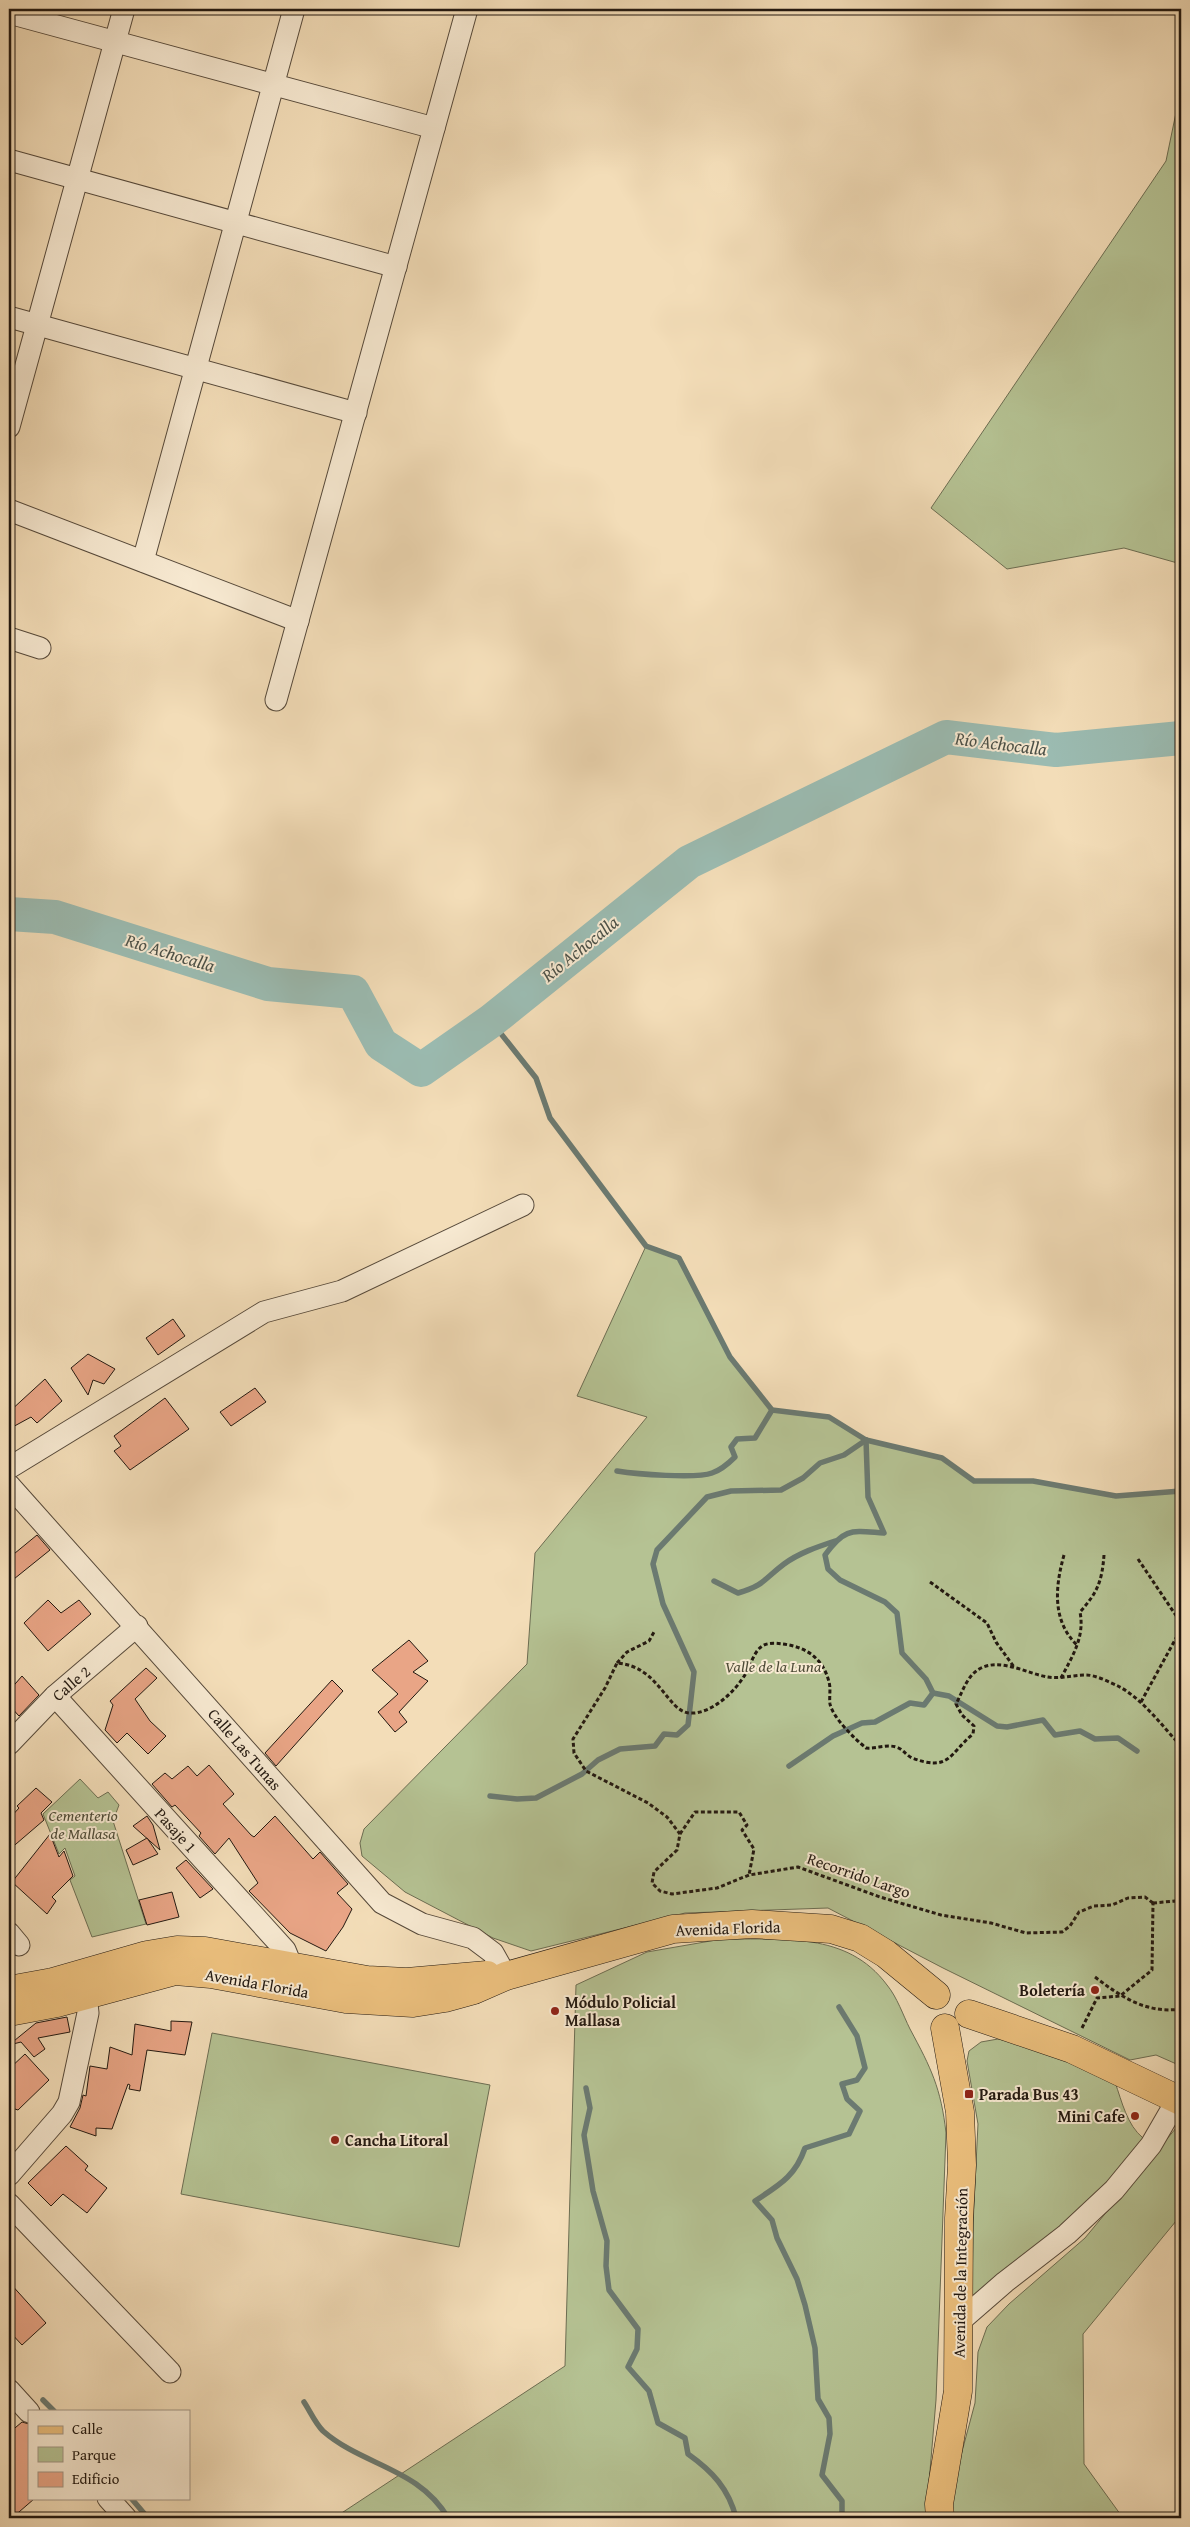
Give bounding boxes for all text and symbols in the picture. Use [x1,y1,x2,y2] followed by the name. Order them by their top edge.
[953,724,1049,763] water label: Río Achocalla
[535,909,625,989] water label: Río Achocalla
[121,926,219,979] water label: Río Achocalla
[725,1654,822,1678] park label: Valle de la Luna
[47,1660,95,1706] street label: Calle 2
[202,1703,288,1795] street label: Calle Las Tunas
[149,1802,203,1858] street label: Pasaje 1
[48,1803,118,1845] park label: Cementerio de Mallasa
[804,1846,914,1904] street label: Recorrido Largo
[675,1914,781,1942] street label: Avenida Florida
[203,1962,311,2004] street label: Avenida Florida
[1019,1978,1086,2002] place label: Boletería
[1089,1984,1101,1996] marker: Boletería
[565,1990,676,2032] place label: Módulo Policial Mallasa
[549,2005,561,2017] marker: Módulo Policial Mallasa
[979,2082,1079,2106] place label: Parada Bus 43
[963,2088,975,2100] marker: Parada Bus 43
[1058,2104,1125,2128] place label: Mini Cafe
[1129,2110,1141,2122] marker: Mini Cafe
[345,2128,448,2152] place label: Cancha Litoral
[329,2134,341,2146] marker: Cancha Litoral
[947,2188,973,2358] street label: Avenida de la Integración
[28,2410,190,2500] legend
[72,2418,103,2439] text: Calle
[72,2444,116,2465] text: Parque
[72,2468,120,2489] text: Edificio

